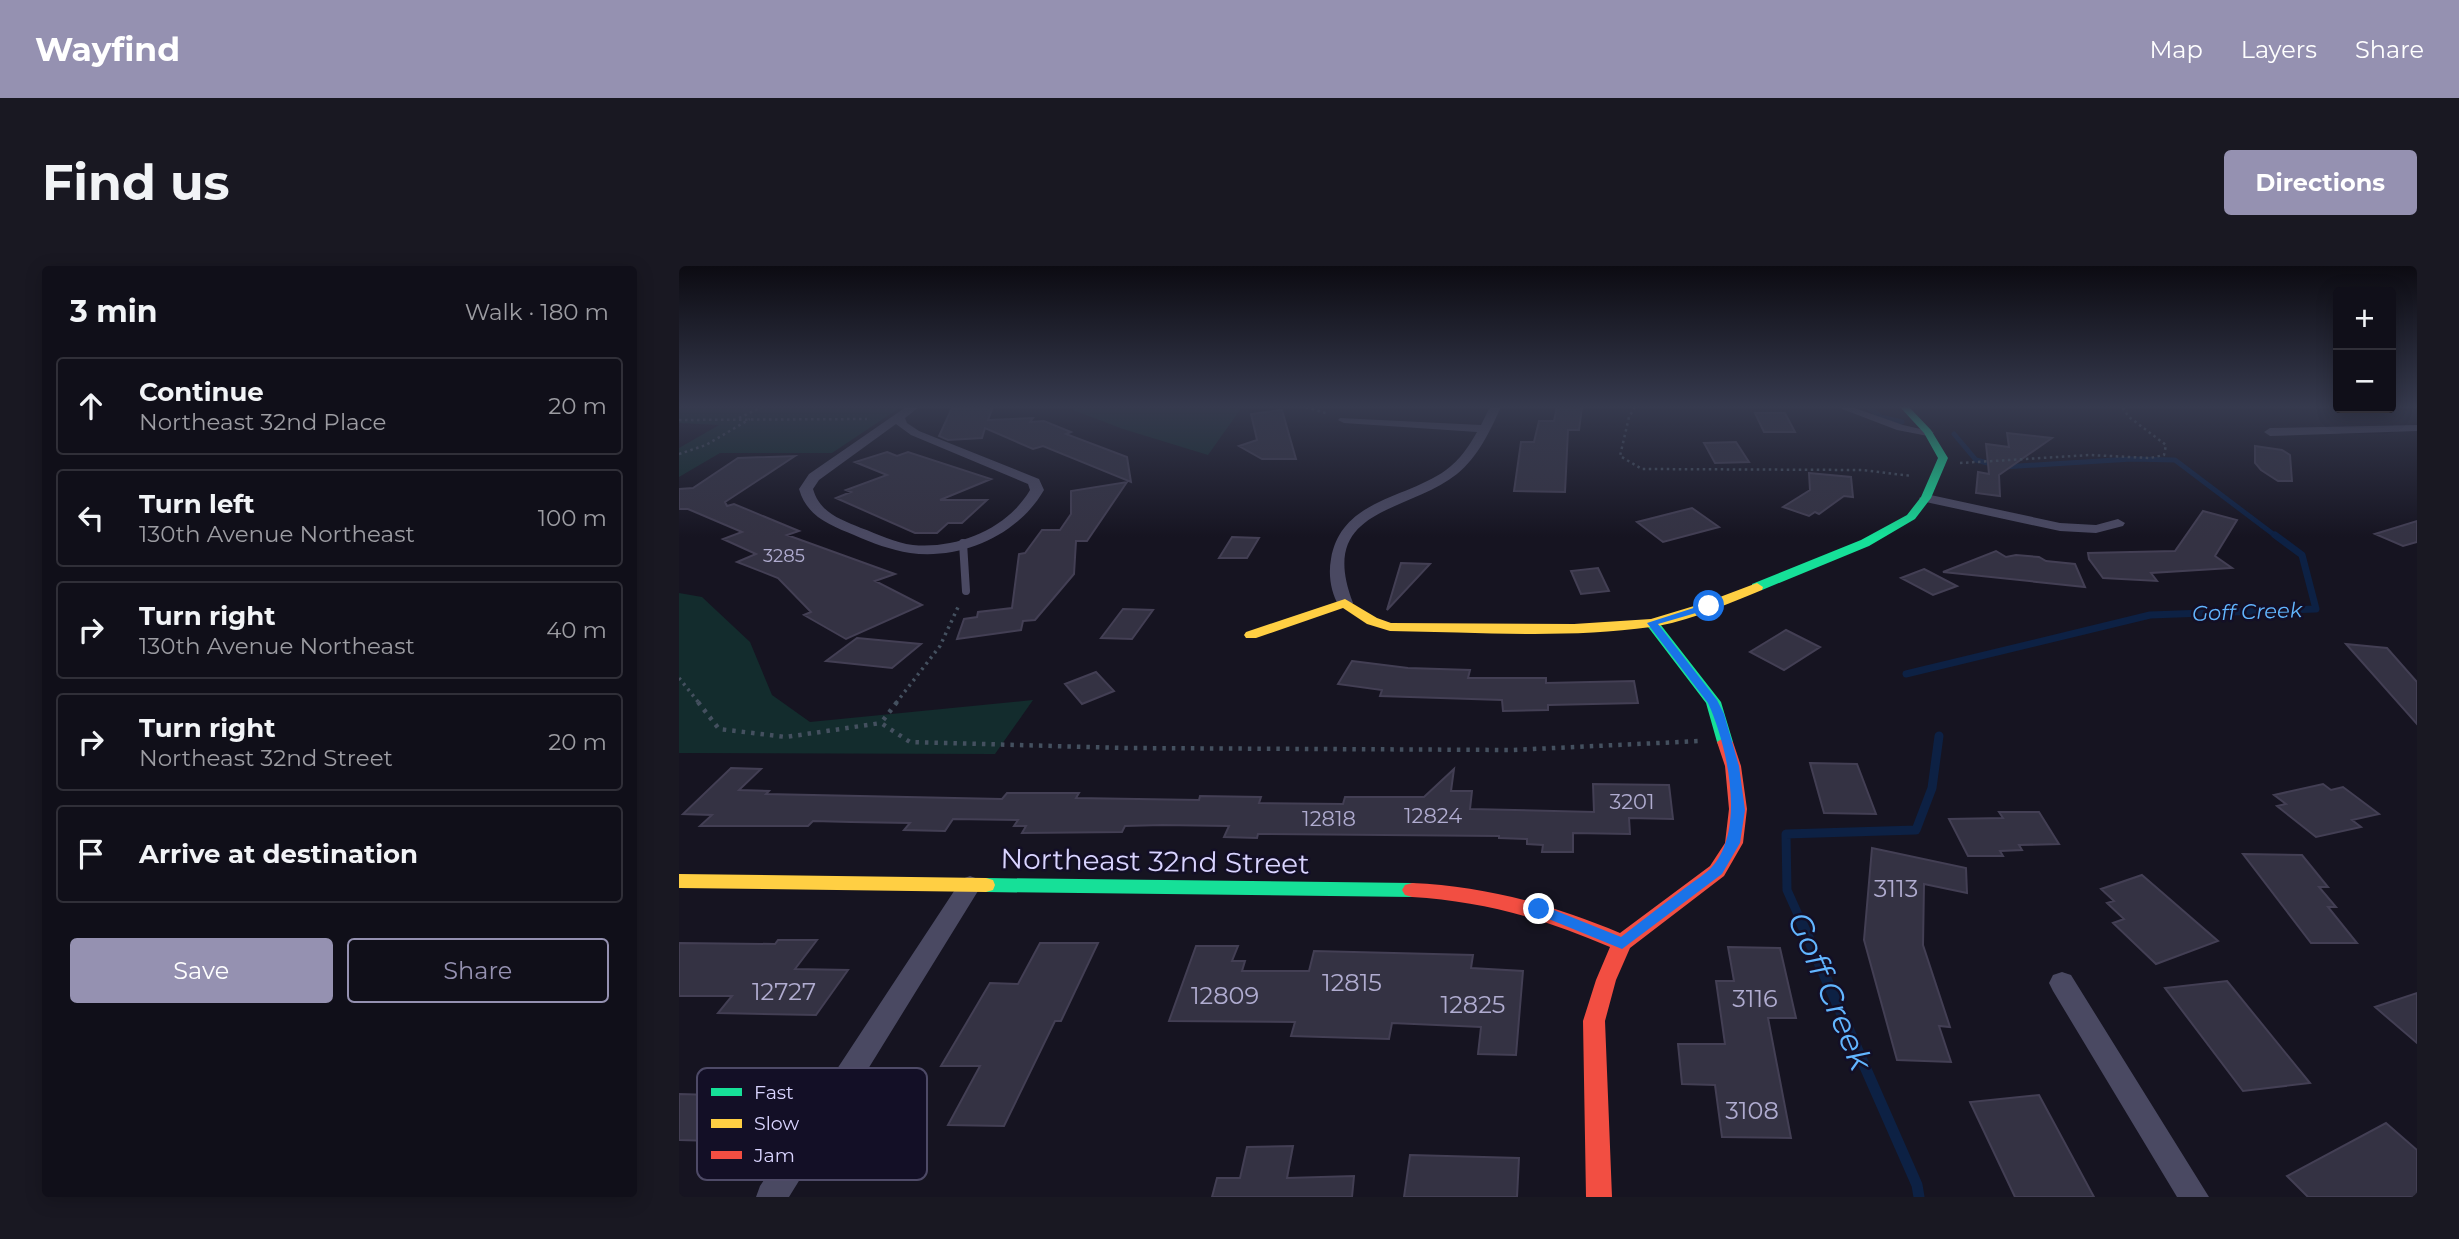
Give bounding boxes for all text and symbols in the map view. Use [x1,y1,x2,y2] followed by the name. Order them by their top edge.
[35,29,180,69] text: Wayfind
[2149,35,2203,64] text: Map
[2241,35,2317,64] text: Layers
[2355,35,2424,64] text: Share
[2224,150,2417,215] button: Directions
[42,153,230,212] text: Find us
[2333,287,2396,413] map controls
[2333,287,2396,350] button: +
[70,293,157,330] text: 3 min
[465,298,609,326] text: Walk · 180 m
[2333,350,2396,413] button: −
[139,376,264,408] text: Continue
[72,387,110,425] icon: ahead
[548,392,607,420] text: 20 m
[139,408,386,436] text: Northeast 32nd Place
[139,488,255,520] text: Turn left
[72,499,110,537] icon: left
[538,504,607,532] text: 100 m
[139,520,415,548] text: 130th Avenue Northeast
[763,545,805,567] house number: 3285
[1693,590,1724,621] route start
[2191,597,2304,626] water label: Goff Creek
[139,600,275,632] text: Turn right
[72,611,110,649] icon: right
[546,616,607,644] text: 40 m
[139,632,415,660] text: 130th Avenue Northeast
[139,712,275,744] text: Turn right
[72,723,110,761] icon: right
[548,728,607,756] text: 20 m
[139,744,393,772] text: Northeast 32nd Street
[1609,789,1655,814] house number: 3201
[1404,803,1462,828] house number: 12824
[1302,806,1356,831] house number: 12818
[72,835,110,873] icon: arrive
[139,838,418,870] text: Arrive at destination
[1000,841,1310,881] street label: Northeast 32nd Street
[1874,874,1918,903] house number: 3113
[1523,893,1554,924] route end
[1780,906,1882,1078] water label: Goff Creek
[70,938,333,1003] button: Save
[347,938,609,1003] button: Share
[1322,968,1382,997] house number: 12815
[752,977,816,1006] house number: 12727
[1191,981,1259,1010] house number: 12809
[1732,984,1778,1013] house number: 3116
[1441,990,1505,1019] house number: 12825
[697,1068,927,1180] legend
[754,1081,794,1104] text: Fast
[1725,1096,1779,1125] house number: 3108
[754,1112,799,1135] text: Slow
[753,1144,795,1167] text: Jam

